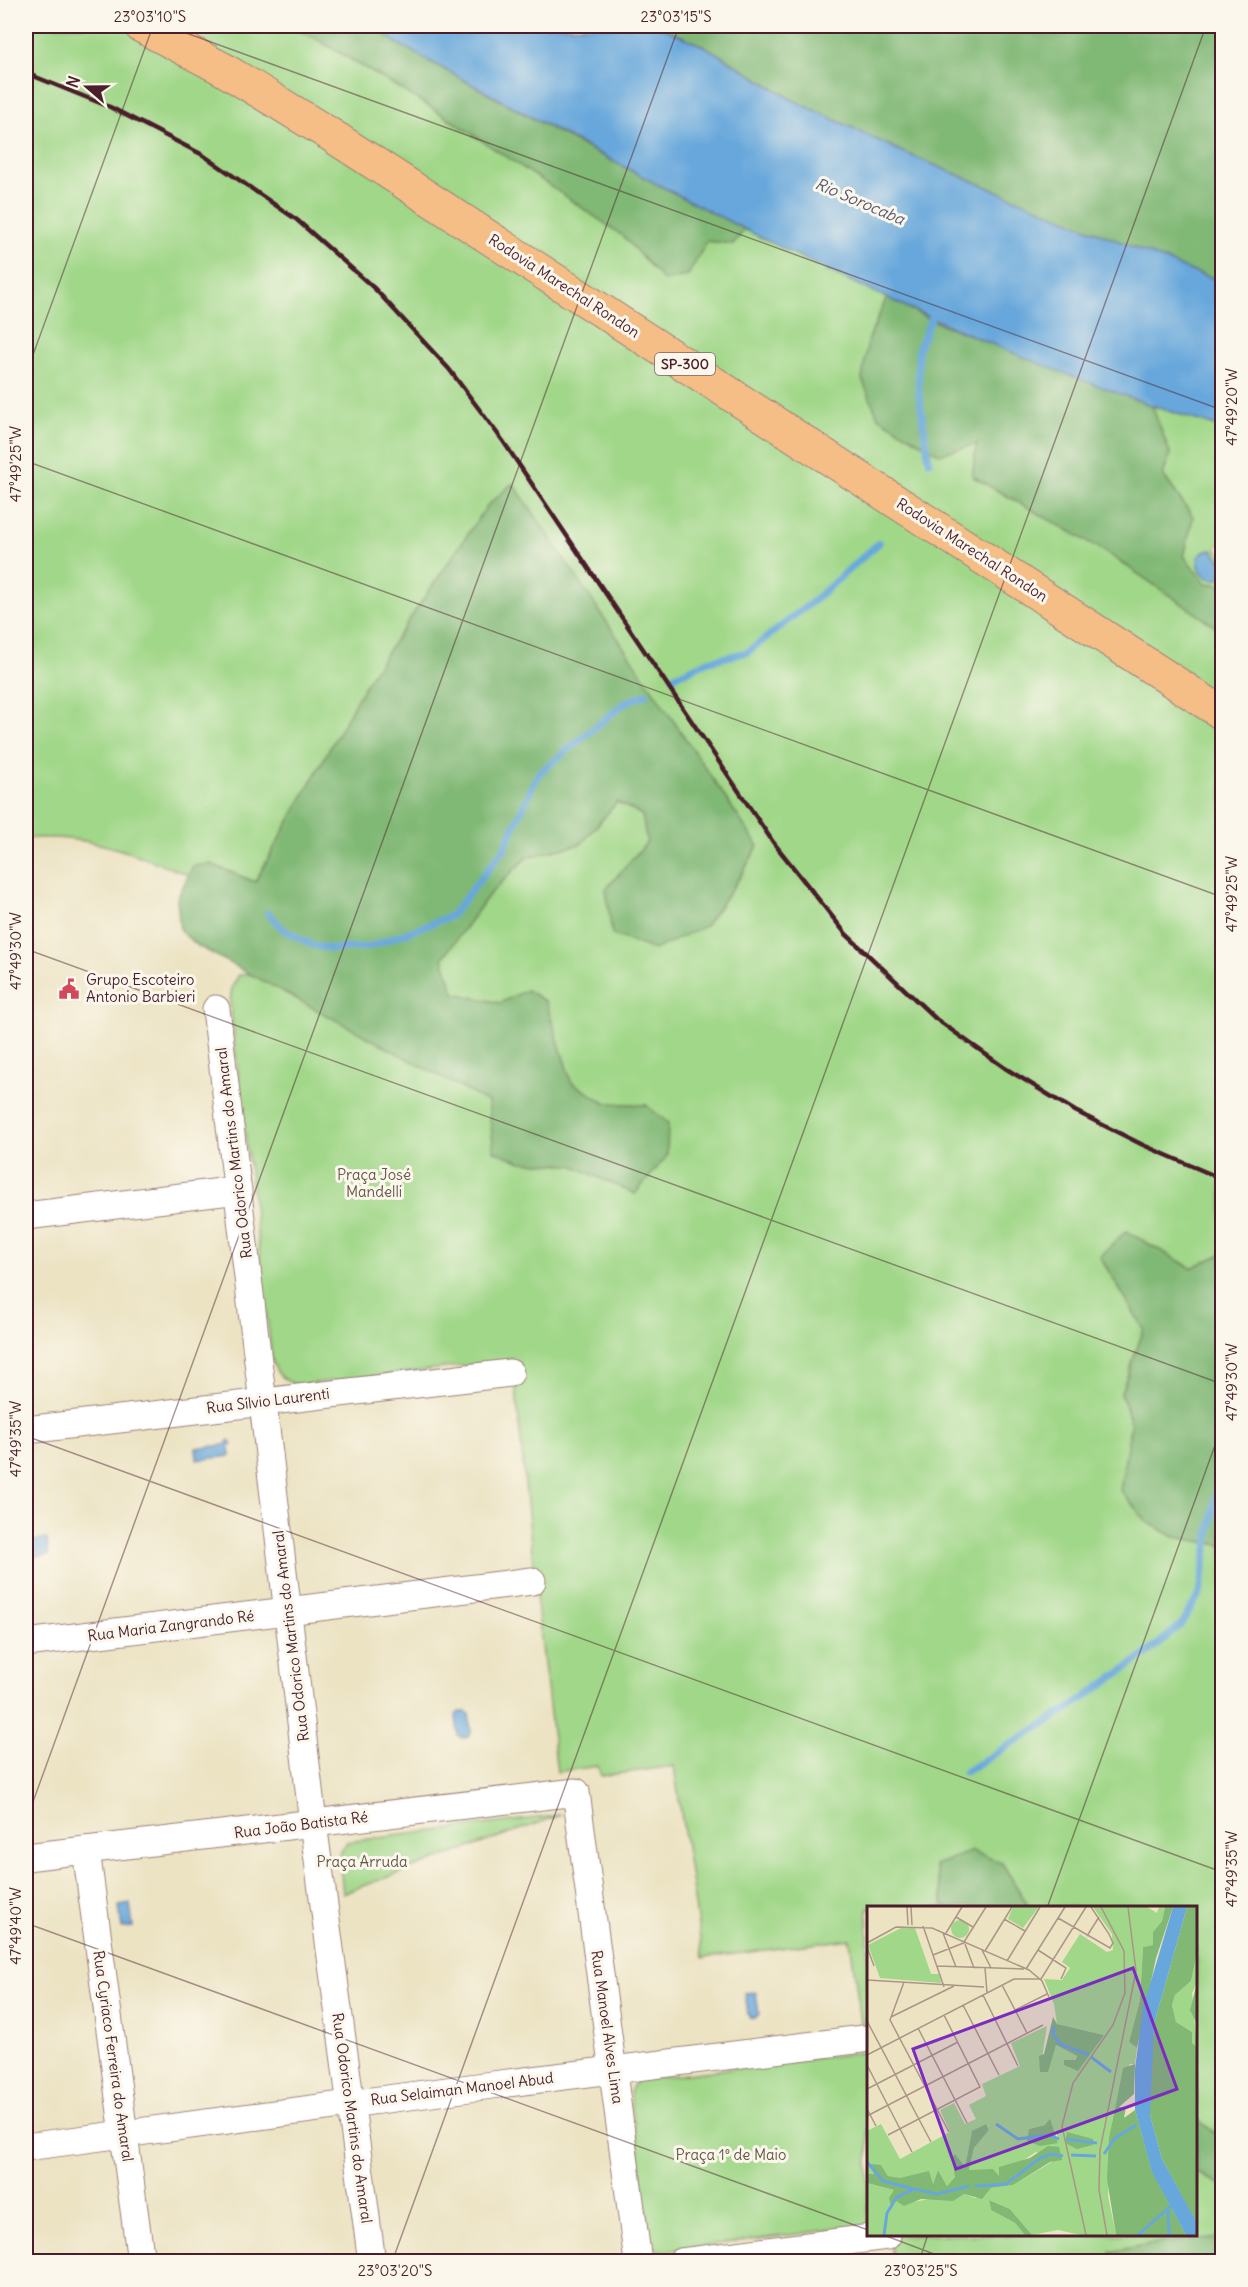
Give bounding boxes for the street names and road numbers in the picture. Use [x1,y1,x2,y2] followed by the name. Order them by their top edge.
[485,230,644,342] street label: Rodovia Marechal Rondon
[655,353,715,375] road number: SP-300
[893,494,1052,606] street label: Rodovia Marechal Rondon
[211,1046,256,1260] street label: Rua Odorico Martins do Amaral
[205,1384,331,1417] street label: Rua Sílvio Laurenti
[268,1529,313,1743] street label: Rua Odorico Martins do Amaral
[87,1606,255,1645] street label: Rua Maria Zangrando Ré
[233,1807,369,1842] street label: Rua João Batista Ré
[89,1949,138,2163] street label: Rua Cyriaco Ferreira do Amaral
[587,1949,628,2105] street label: Rua Manoel Alves Lima
[328,2011,377,2224] street label: Rua Odorico Martins do Amaral
[369,2068,555,2109] street label: Rua Selaiman Manoel Abud

